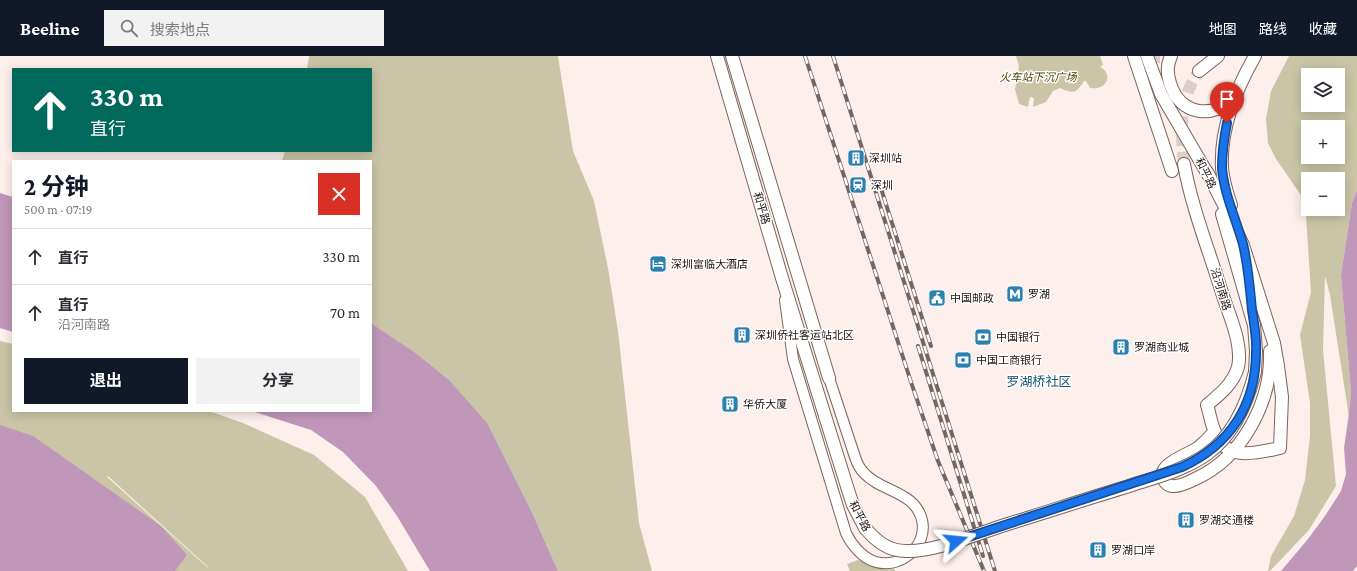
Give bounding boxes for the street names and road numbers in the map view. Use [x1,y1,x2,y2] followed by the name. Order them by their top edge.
[1193,156,1219,190] street label: 和平路
[752,190,772,226] street label: 和平路
[1209,266,1233,312] street label: 沿河南路
[847,499,873,533] street label: 和平路

